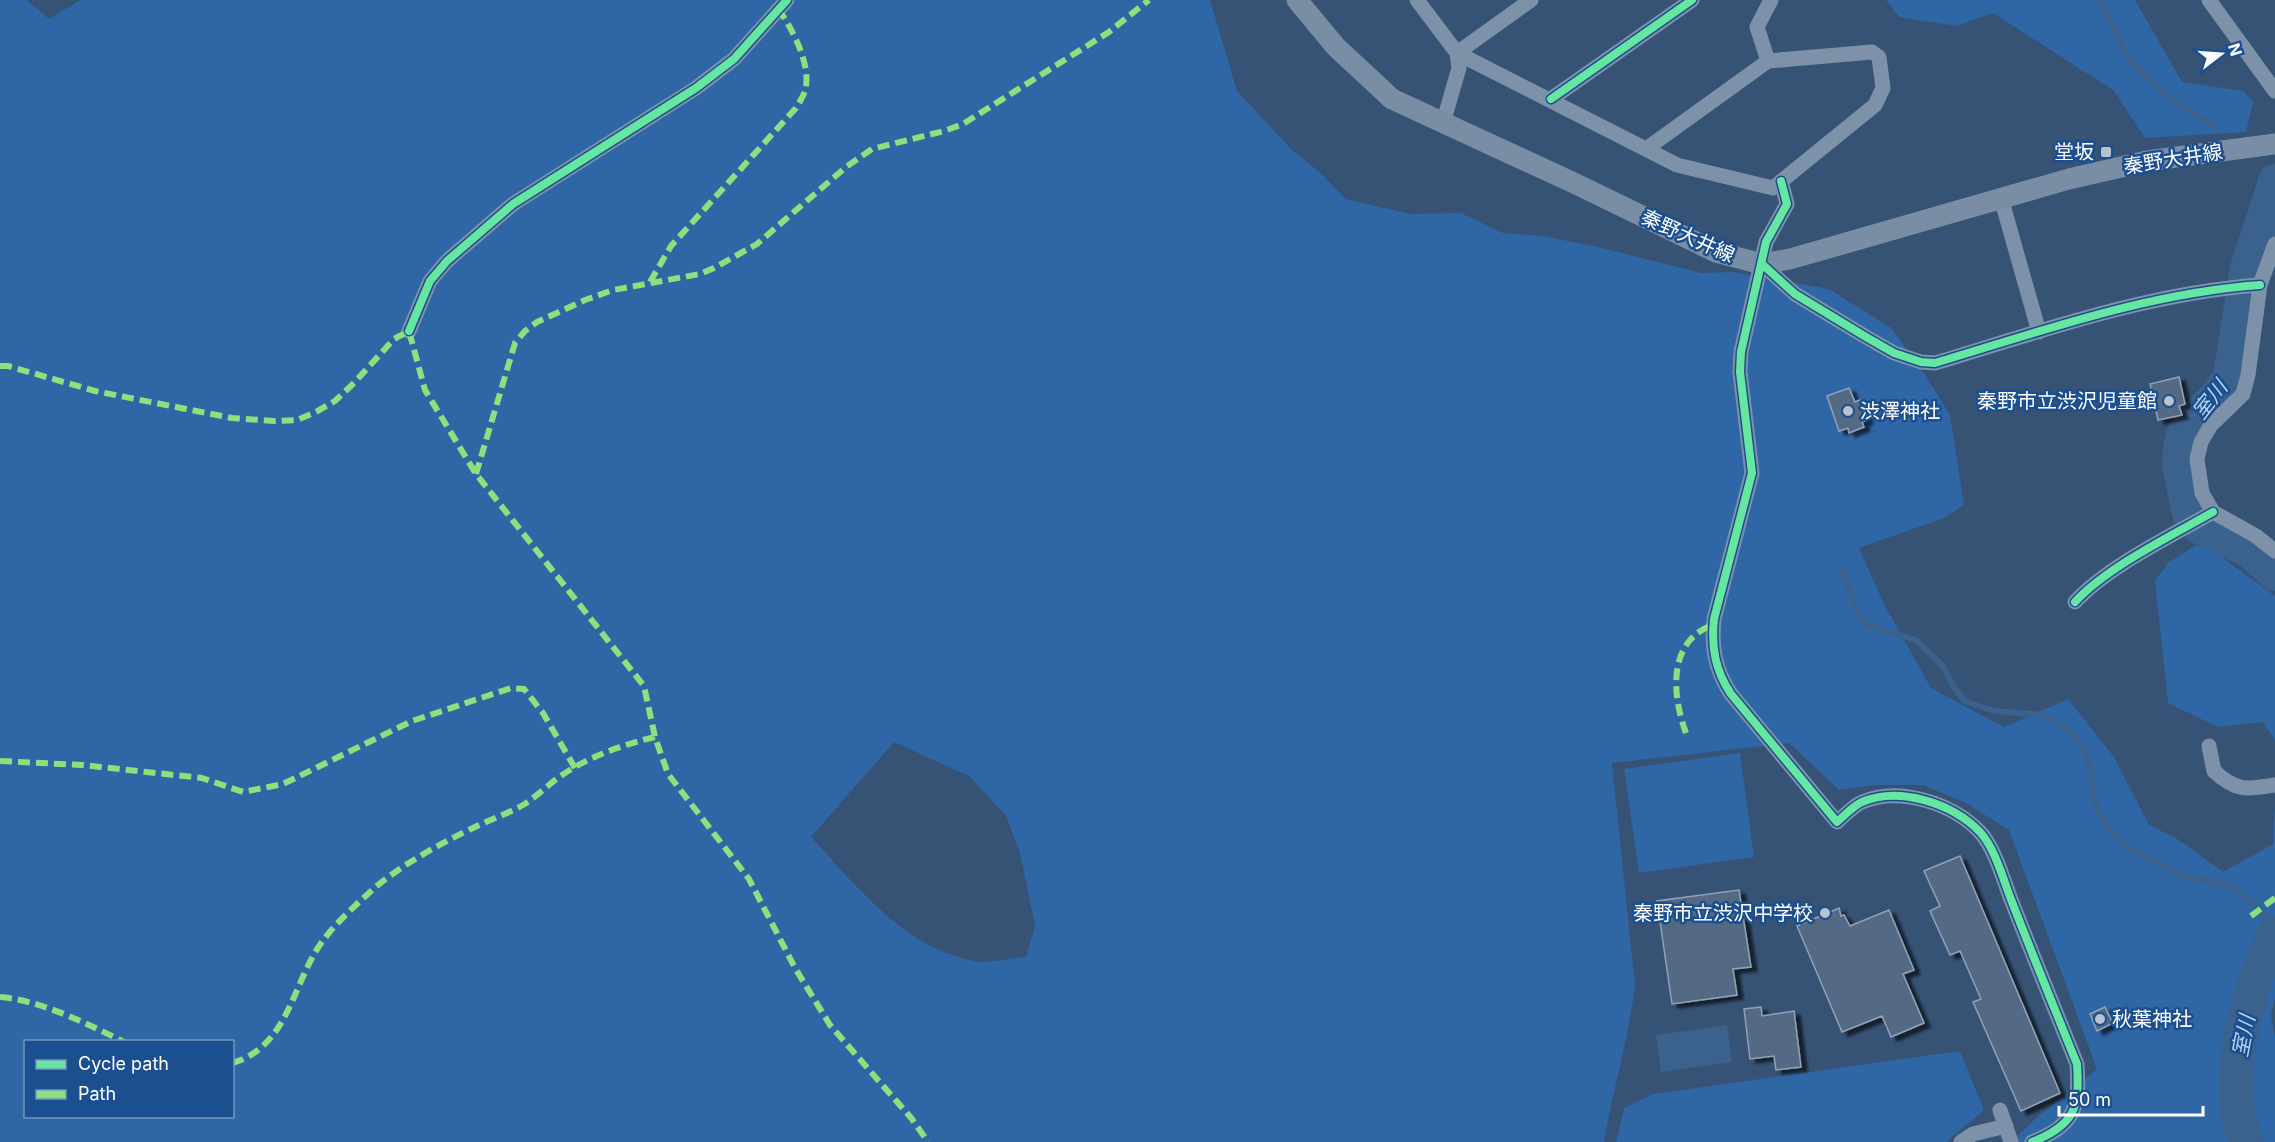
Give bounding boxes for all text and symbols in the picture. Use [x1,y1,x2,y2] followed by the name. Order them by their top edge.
[2191,24,2251,84] north arrow
[2224,41,2247,58] text: N
[2122,139,2224,179] street label: 秦野大井線
[2054,140,2094,164] place label: 堂坂
[2099,145,2113,159] marker: 堂坂
[1637,205,1739,267] street label: 秦野大井線
[2187,374,2234,424] water label: 室川
[1977,389,2157,413] place label: 秦野市立渋沢児童館
[2162,394,2176,408] marker: 秦野市立渋沢児童館
[1860,399,1940,423] place label: 渋澤神社
[1841,404,1855,418] marker: 渋澤神社
[1633,901,1813,925] place label: 秦野市立渋沢中学校
[1818,906,1832,920] marker: 秦野市立渋沢中学校
[2112,1007,2192,1031] place label: 秋葉神社
[2227,1011,2260,1059] water label: 室川
[2093,1012,2107,1026] marker: 秋葉神社
[24,1040,234,1118] legend
[78,1053,169,1074] text: Cycle path
[2059,1079,2203,1117] scale bar
[78,1083,116,1104] text: Path
[2068,1089,2111,1110] text: 50 m

